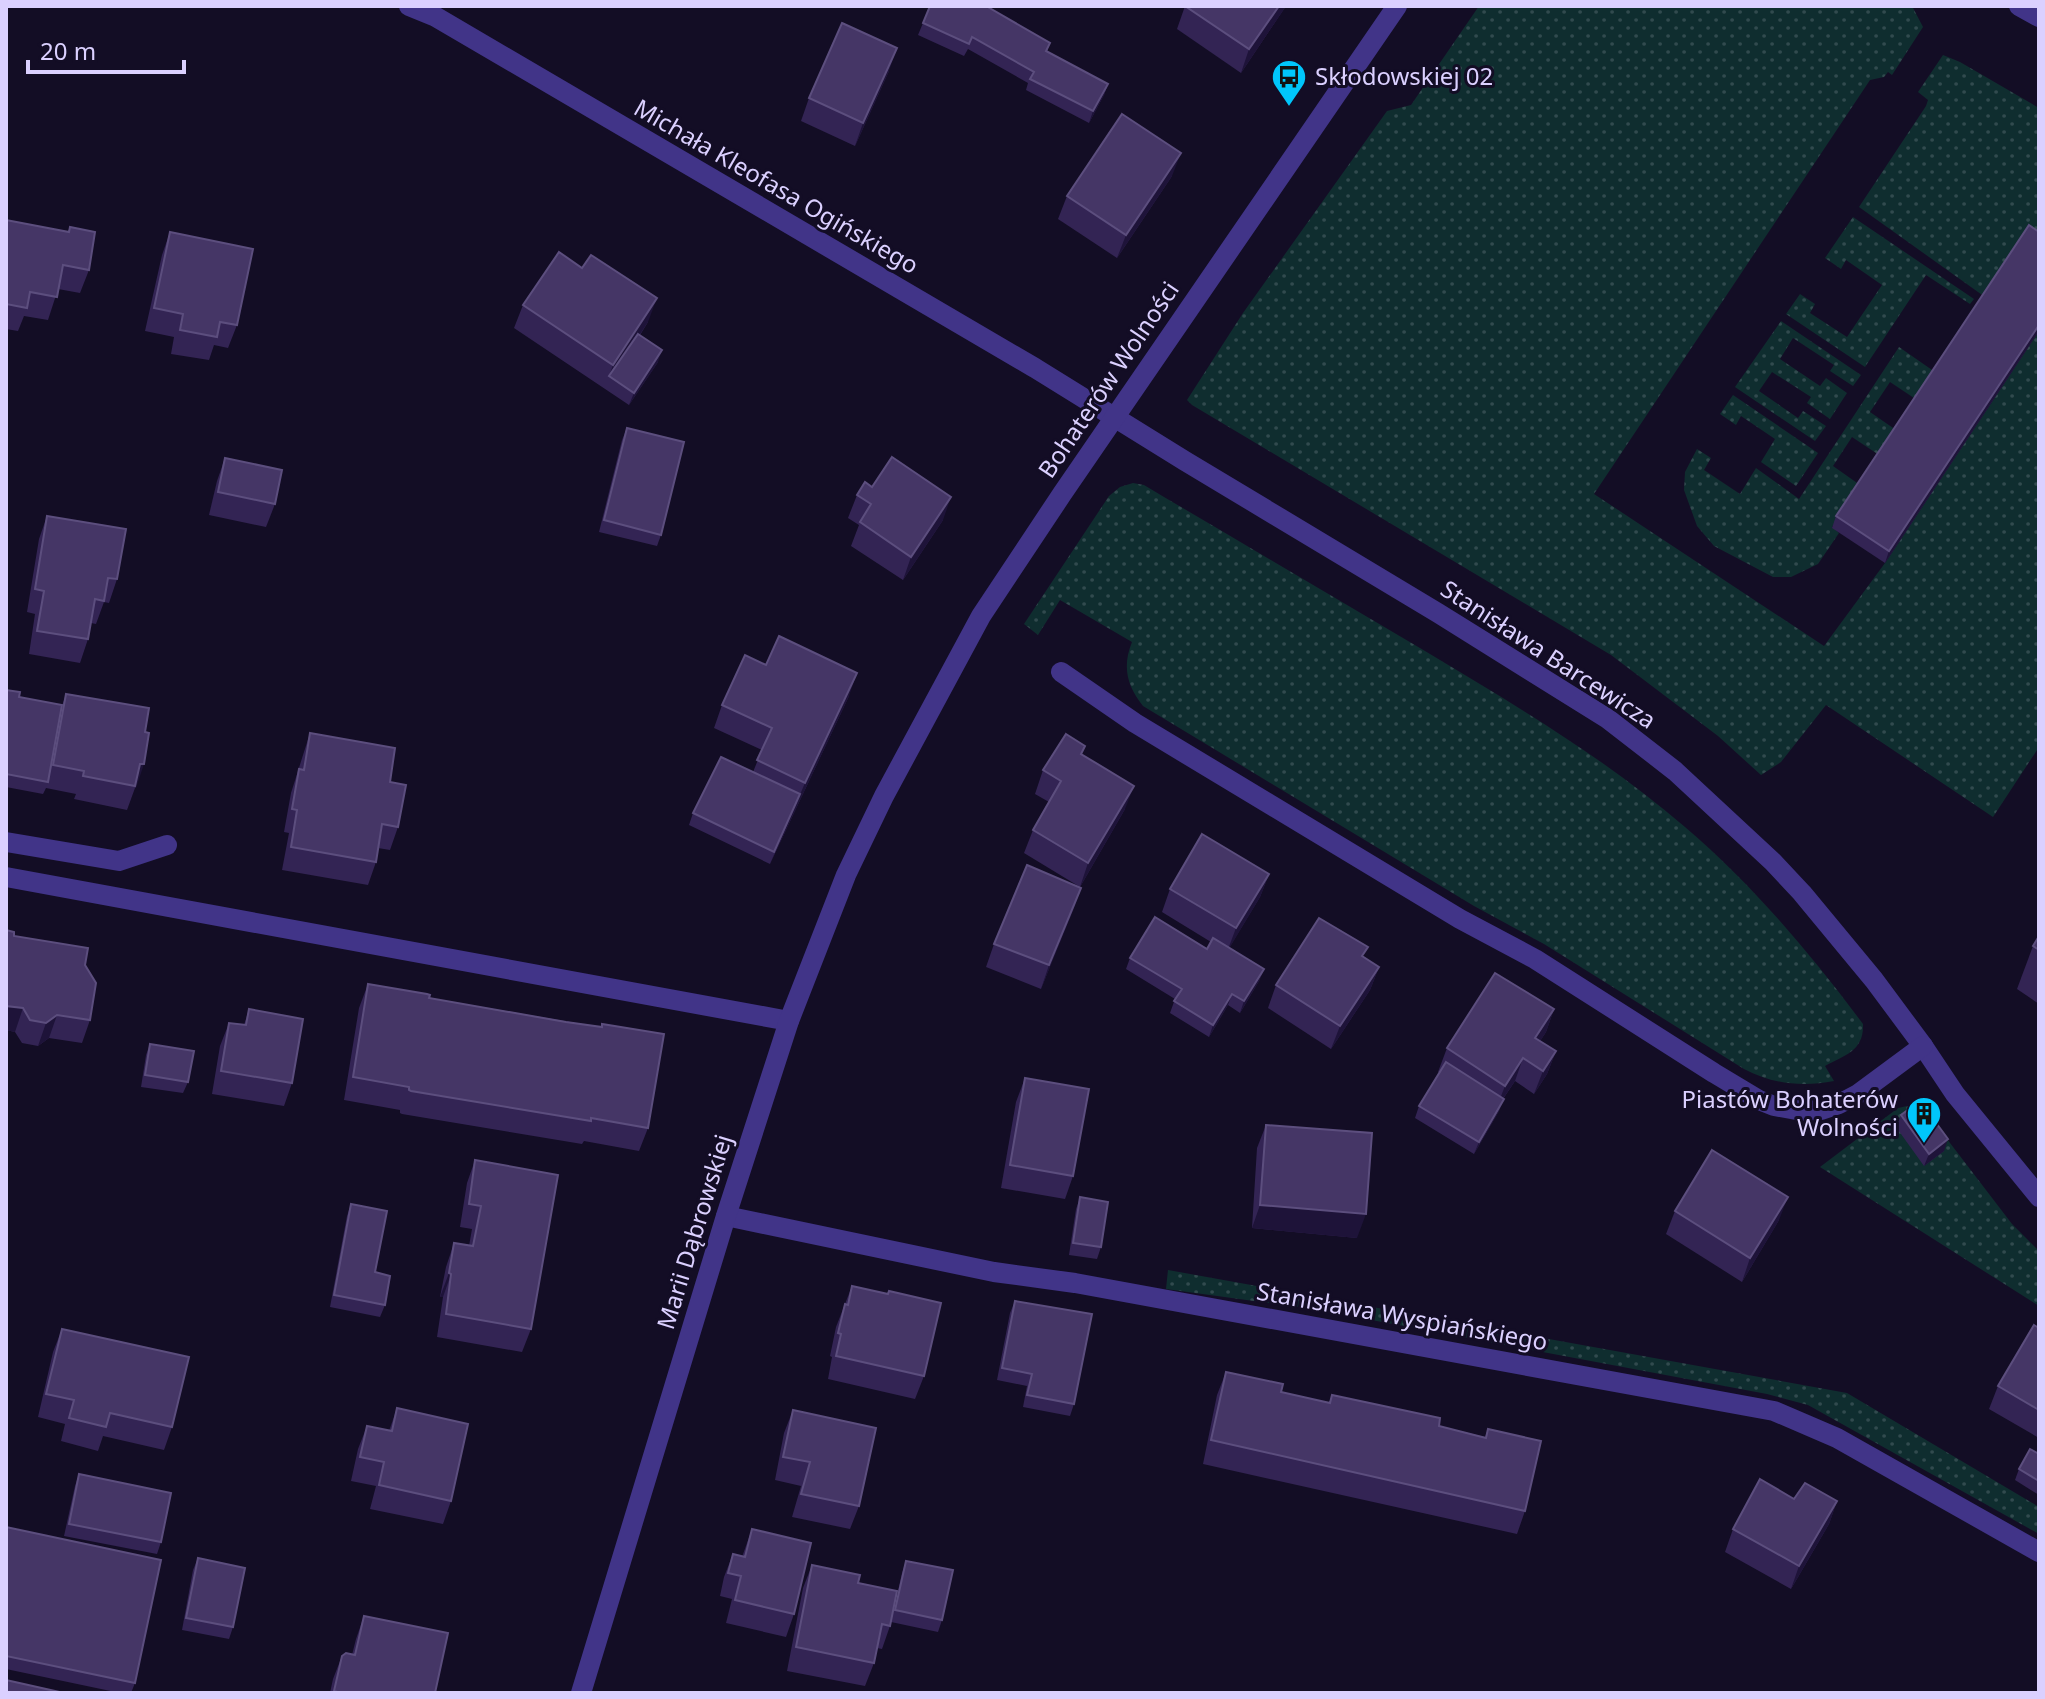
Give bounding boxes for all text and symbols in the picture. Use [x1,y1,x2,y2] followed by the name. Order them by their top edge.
[28,24,184,74] scale bar
[40,34,96,67] text: 20 m
[1270,58,1308,108] bus stop icon: Skłodowskiej 02
[1315,59,1493,92] place label: Skłodowskiej 02
[628,91,925,281] street label: Michała Kleofasa Ogińskiego
[1030,274,1186,484] street label: Bohaterów Wolności
[1435,572,1663,736] street label: Stanisława Barcewicza
[1682,1082,1898,1143] place label: Piastów Bohaterów Wolności
[1905,1095,1943,1145] building icon: Piastów Bohaterów Wolności
[648,1130,739,1333] street label: Marii Dąbrowskiej
[1254,1274,1550,1357] street label: Stanisława Wyspiańskiego

